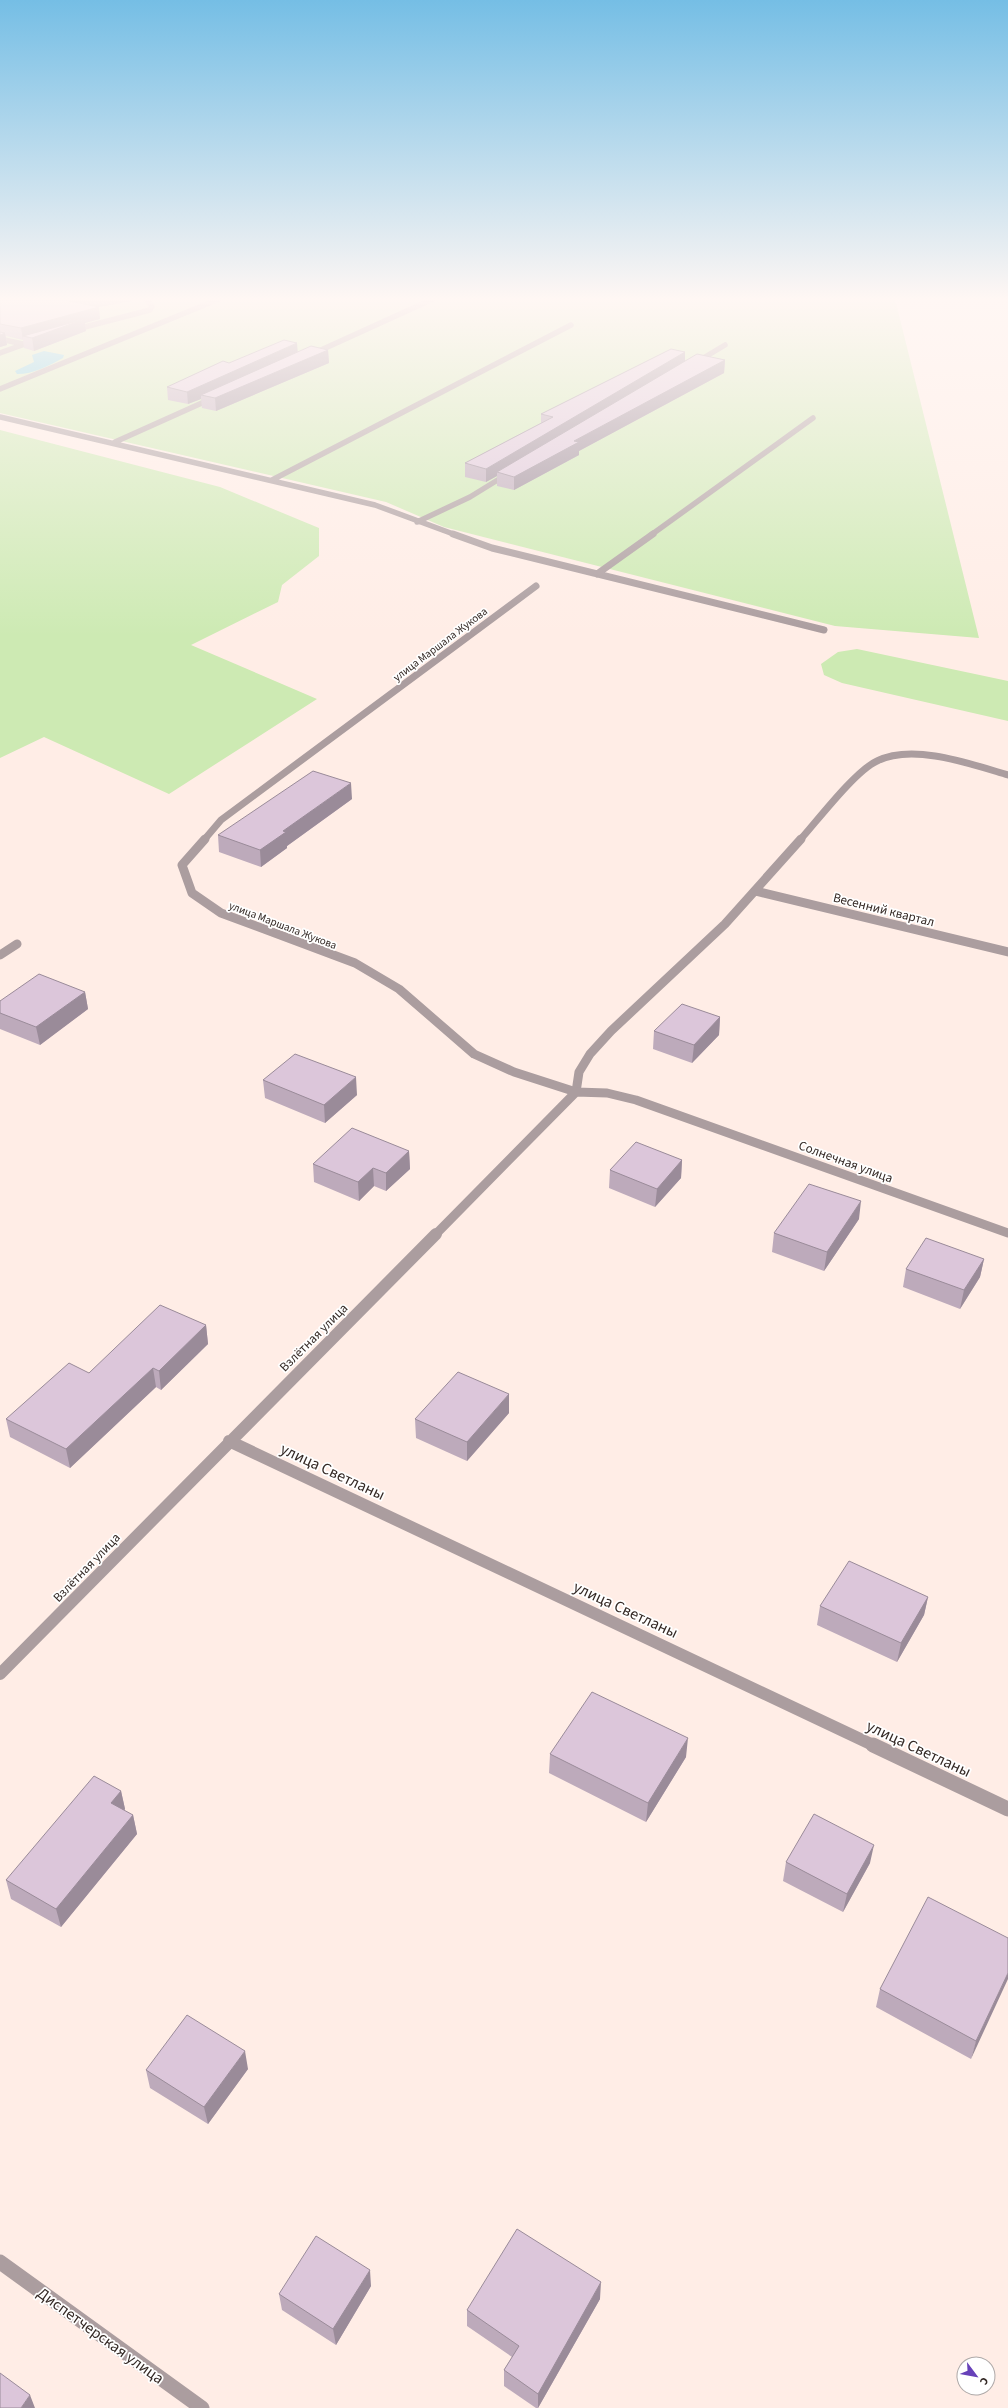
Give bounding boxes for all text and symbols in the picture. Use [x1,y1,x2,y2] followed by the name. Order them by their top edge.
[390,604,491,685] street label: улица Маршала Жукова
[831,889,936,931] street label: Весенний квартал
[227,898,339,953] street label: улица Маршала Жукова
[796,1137,895,1187] street label: Солнечная улица
[276,1300,352,1376] street label: Взлётная улица
[277,1438,389,1506] street label: улица Светланы
[49,1529,124,1606] street label: Взлётная улица
[570,1576,682,1644] street label: улица Светланы
[863,1715,975,1783] street label: улица Светланы
[32,2282,168,2389] street label: Диспетчерская улица
[956,2356,996,2396] north arrow
[976,2374,992,2388] text: С

